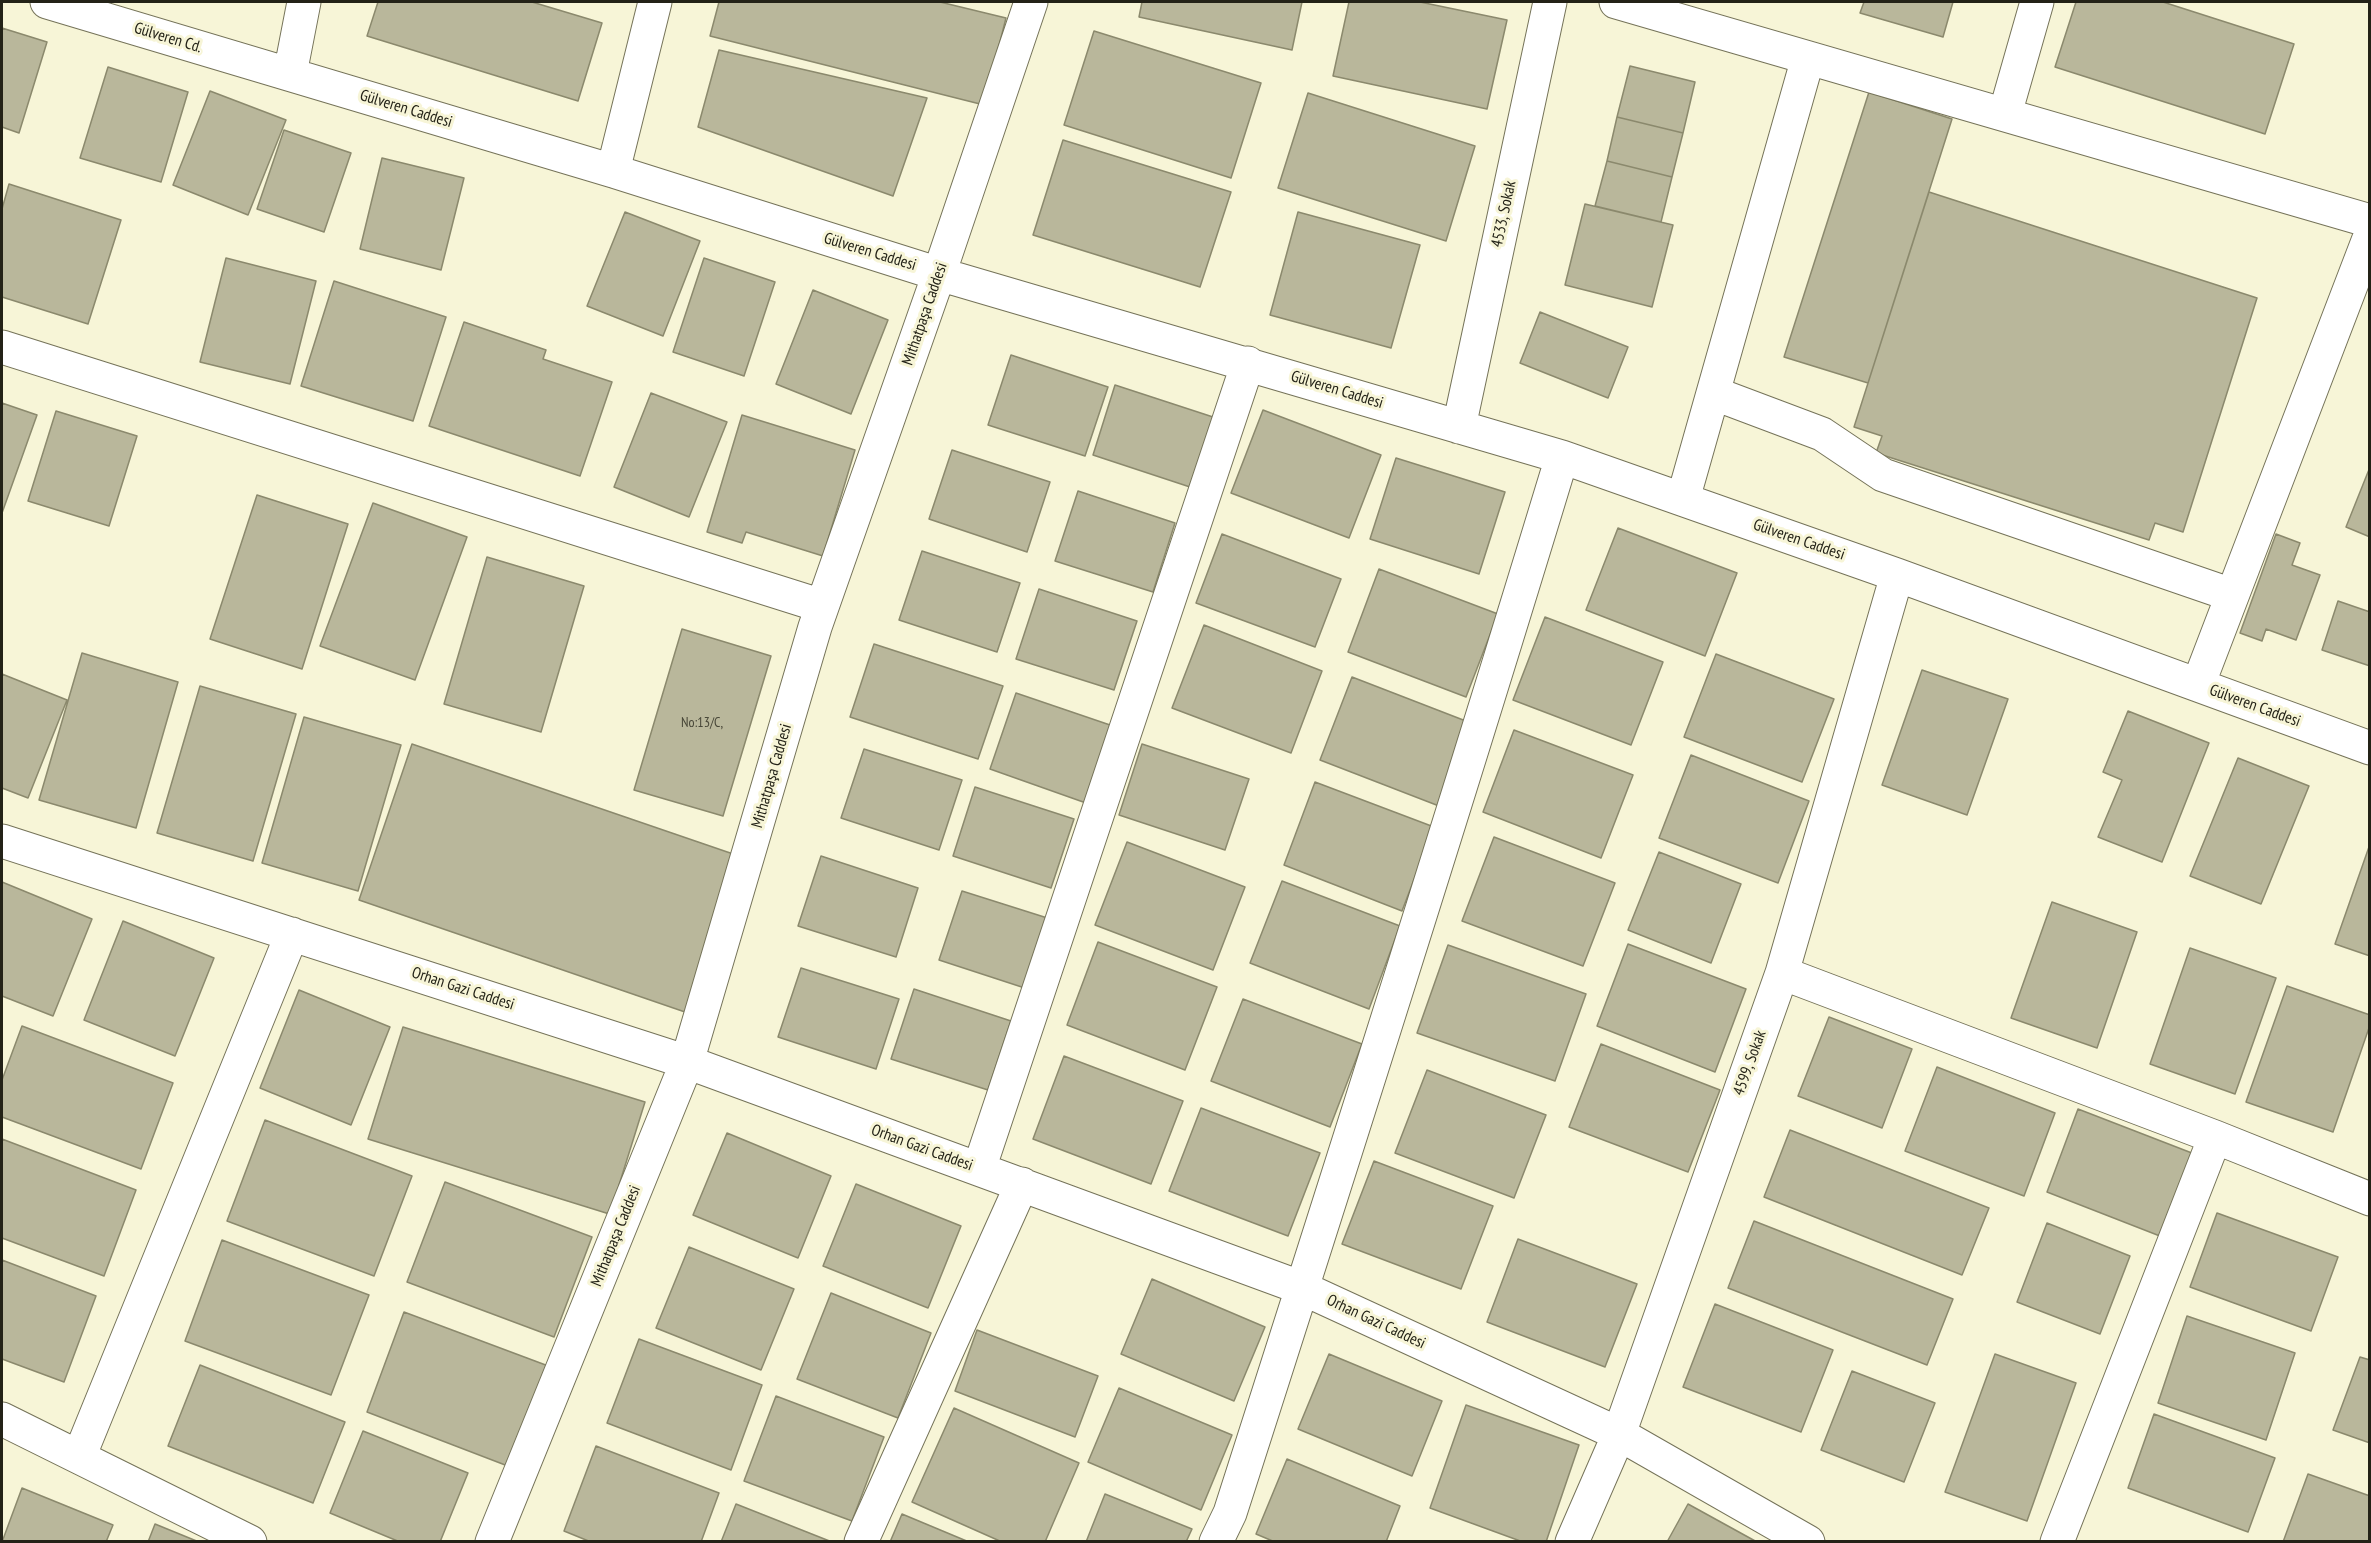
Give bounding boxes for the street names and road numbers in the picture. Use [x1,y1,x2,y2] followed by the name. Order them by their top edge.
[132,19,204,57] street label: Gülveren Cd.
[357,86,455,132] street label: Gülveren Caddesi
[1488,179,1520,249] street label: 4533, Sokak
[821,229,919,275] street label: Gülveren Caddesi
[898,260,952,368] street label: Mithatpaşa Caddesi
[1288,367,1386,413] street label: Gülveren Caddesi
[1751,515,1847,565] street label: Gülveren Caddesi
[2207,681,2303,731] street label: Gülveren Caddesi
[748,722,796,830] street label: Mithatpaşa Caddesi
[409,963,517,1015] street label: Orhan Gazi Caddesi
[1729,1028,1771,1098] street label: 4599, Sokak
[869,1121,975,1175] street label: Orhan Gazi Caddesi
[587,1183,645,1289] street label: Mithatpaşa Caddesi
[1324,1291,1428,1353] street label: Orhan Gazi Caddesi

